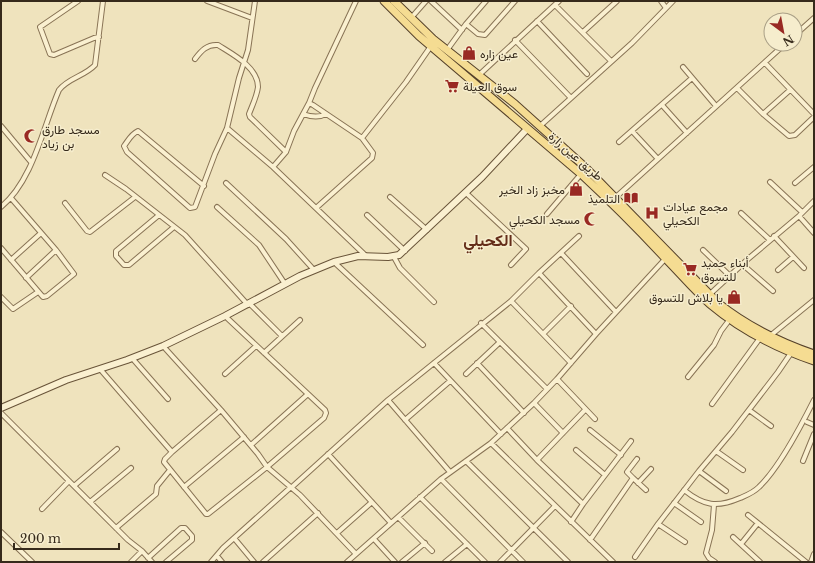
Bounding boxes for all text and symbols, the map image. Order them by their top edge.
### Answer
north arrow [763,12,803,52]
text: N [780,32,796,50]
shop icon: عين زاره [461,45,477,61]
place label: عين زاره [480,46,518,62]
supermarket icon: سوق العيلة [444,78,460,94]
place label: سوق العيلة [463,79,517,95]
place label: مسجد طارق بن زياد [42,122,100,152]
mosque icon: مسجد طارق بن زياد [23,128,39,144]
street label: طريق عين زارة [545,128,606,184]
shop icon: مخبز زاد الخير [568,181,584,197]
place label: مخبز زاد الخير [498,182,565,198]
library icon: التلميذ [623,190,639,206]
place label: التلميذ [588,191,620,206]
place label: مجمع عيادات الكحيلي [663,199,728,231]
hospital icon: مجمع عيادات الكحيلي [644,205,660,221]
mosque icon: مسجد الكحيلي [583,211,599,227]
place label: مسجد الكحيلي [509,212,580,230]
district label: الكحيلي [463,230,513,254]
place label: أبناء حميد للتسوق [701,255,749,285]
supermarket icon: أبناء حميد للتسوق [682,261,698,277]
shop icon: يا بلاش للتسوق [726,289,742,305]
place label: يا بلاش للتسوق [649,290,723,306]
scale bar [14,525,119,551]
text: 200 m [20,531,61,546]

